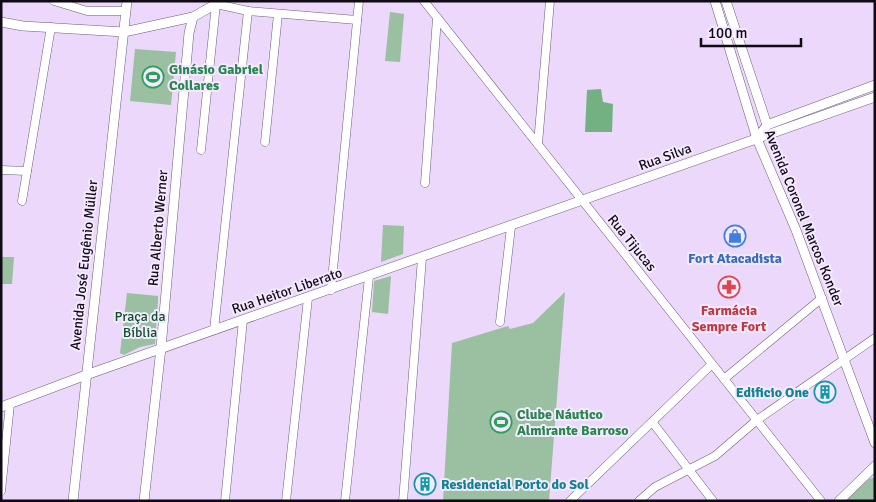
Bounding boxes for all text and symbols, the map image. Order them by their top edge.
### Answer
scale bar [701,15,801,47]
text: 100 m [708,24,748,42]
place label: Ginásio Gabriel Collares [169,61,264,94]
sports icon: Ginásio Gabriel Collares [141,65,165,89]
street label: Avenida Coronel Marcos Konder [761,127,848,310]
street label: Rua Silva [636,140,694,174]
street label: Rua Alberto Werner [144,168,172,287]
street label: Avenida José Eugênio Müller [67,178,101,351]
street label: Rua Tijucas [604,211,660,275]
shop icon: Fort Atacadista [723,224,747,248]
place label: Fort Atacadista [688,250,782,267]
street label: Rua Heitor Liberato [230,264,344,318]
pharmacy icon: Farmácia Sempre Fort [717,275,741,299]
place label: Farmácia Sempre Fort [692,302,767,335]
park label: Praça da Bíblia [114,308,166,341]
building icon: Edificio One [813,380,837,404]
place label: Edificio One [736,384,809,401]
place label: Clube Náutico Almirante Barroso [517,406,629,439]
sports icon: Clube Náutico Almirante Barroso [489,410,513,434]
building icon: Residencial Porto do Sol [413,472,437,496]
place label: Residencial Porto do Sol [441,476,589,493]

